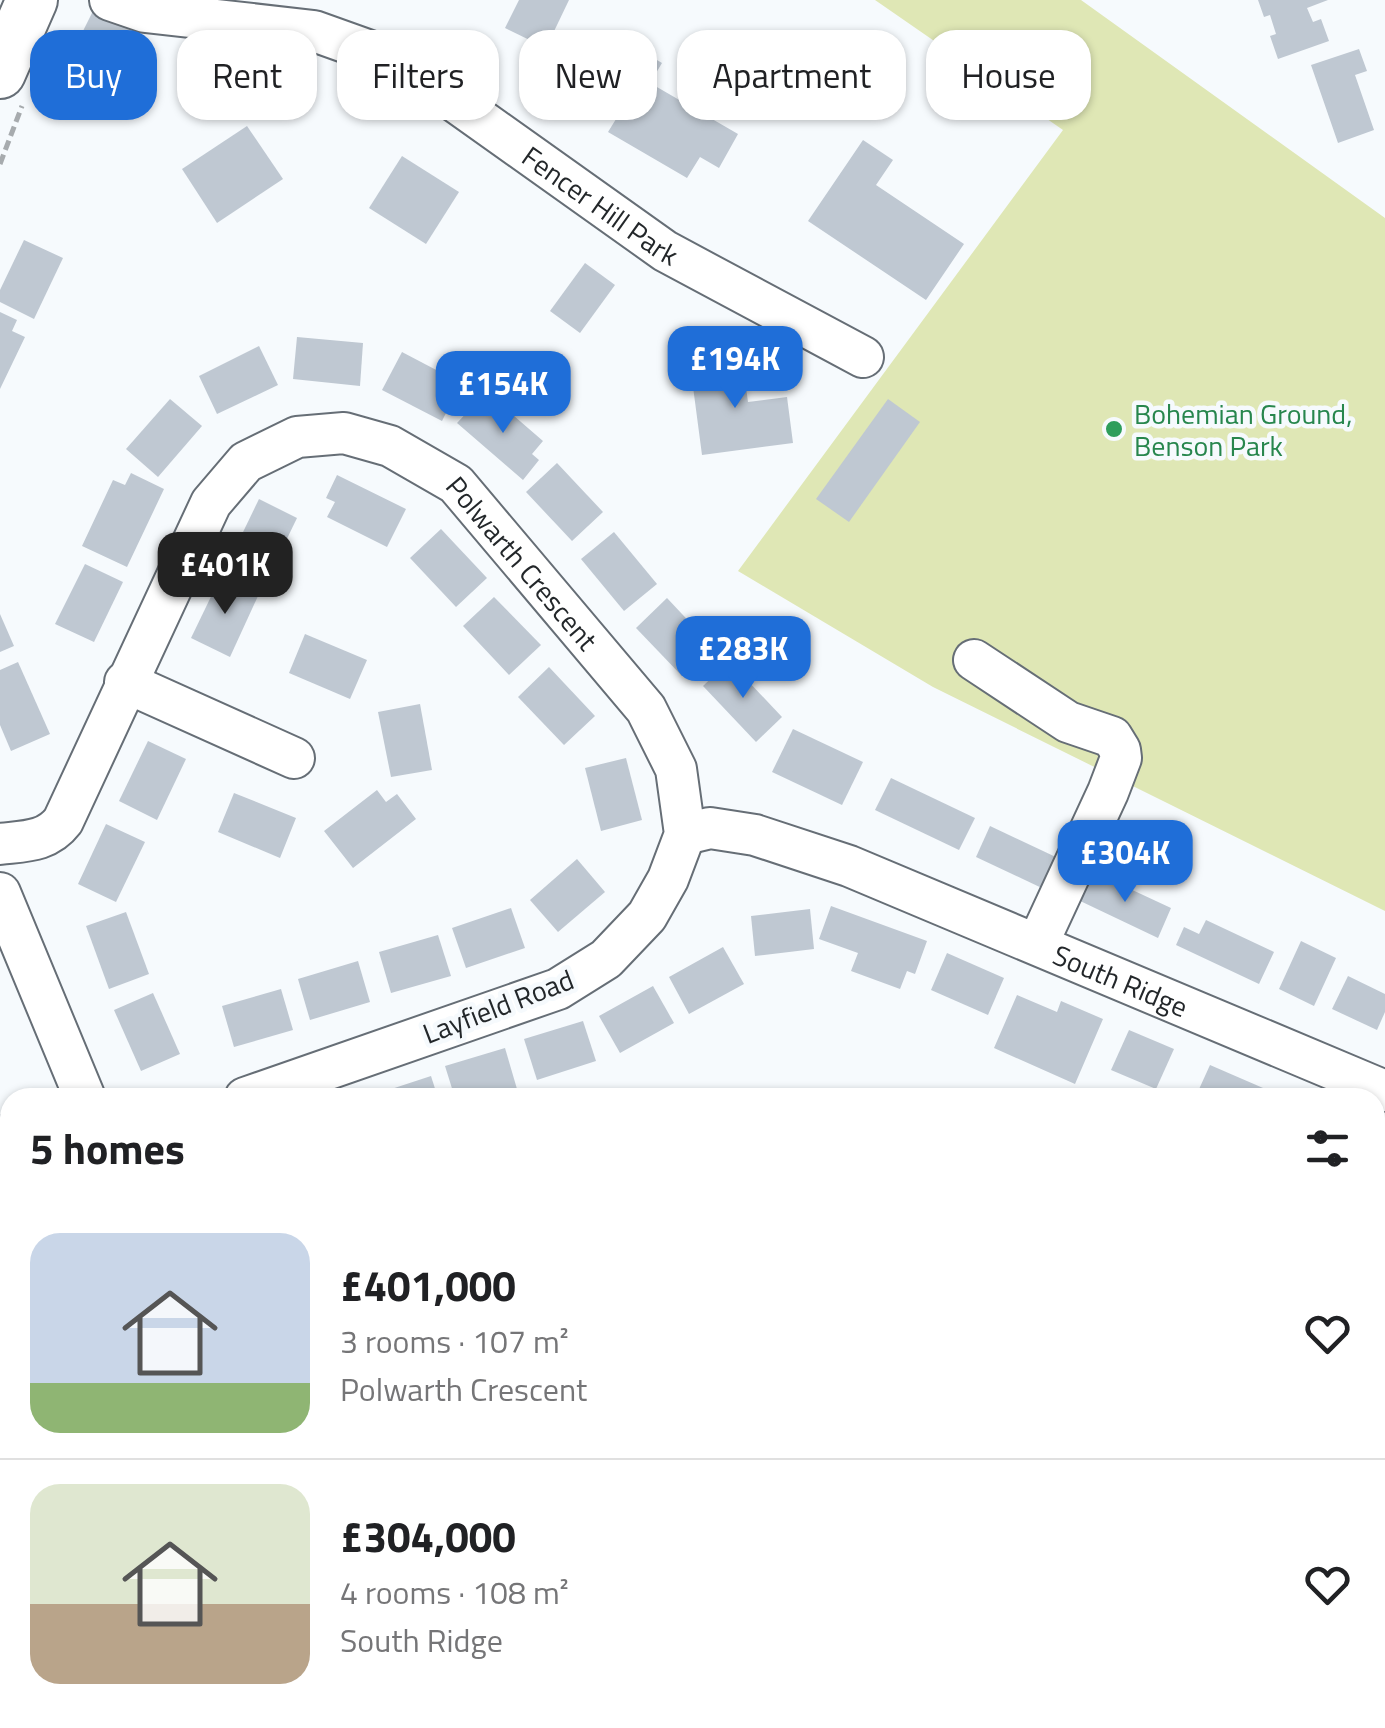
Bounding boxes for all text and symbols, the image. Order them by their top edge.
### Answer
chip: Buy [30,30,157,120]
chip: Rent [177,30,317,120]
chip: Filters [337,30,499,120]
chip: New [519,30,657,120]
chip: Apartment [677,30,906,120]
chip: House [926,30,1091,120]
street label: Fencer Hill Park [514,135,686,276]
pin: £194K [665,326,805,411]
text: £194K [690,334,780,382]
pin: £154K [433,351,573,436]
text: £154K [458,359,548,407]
place label: Bohemian Ground, Benson Park [1134,392,1352,467]
marker: Bohemian Ground, Benson Park [1103,418,1125,440]
street label: Polwarth Crescent [436,466,609,659]
pin: £401K [155,532,295,617]
text: £401K [180,540,270,588]
pin: £283K [673,616,813,701]
text: £283K [698,624,788,672]
pin: £304K [1055,820,1195,905]
text: £304K [1080,828,1170,876]
street label: South Ridge [1047,933,1195,1028]
street label: Layfield Road [416,958,580,1054]
text: 5 homes [30,1116,185,1180]
icon: filters [1300,1121,1355,1176]
text: £401,000 [340,1253,516,1317]
icon: home [110,1273,230,1393]
icon: heart [1300,1306,1355,1361]
text: 3 rooms · 107 m² [340,1317,569,1365]
text: Polwarth Crescent [340,1365,587,1413]
text: £304,000 [340,1504,516,1568]
icon: home [110,1524,230,1644]
icon: heart [1300,1557,1355,1612]
text: 4 rooms · 108 m² [340,1568,569,1616]
text: South Ridge [340,1616,503,1664]

